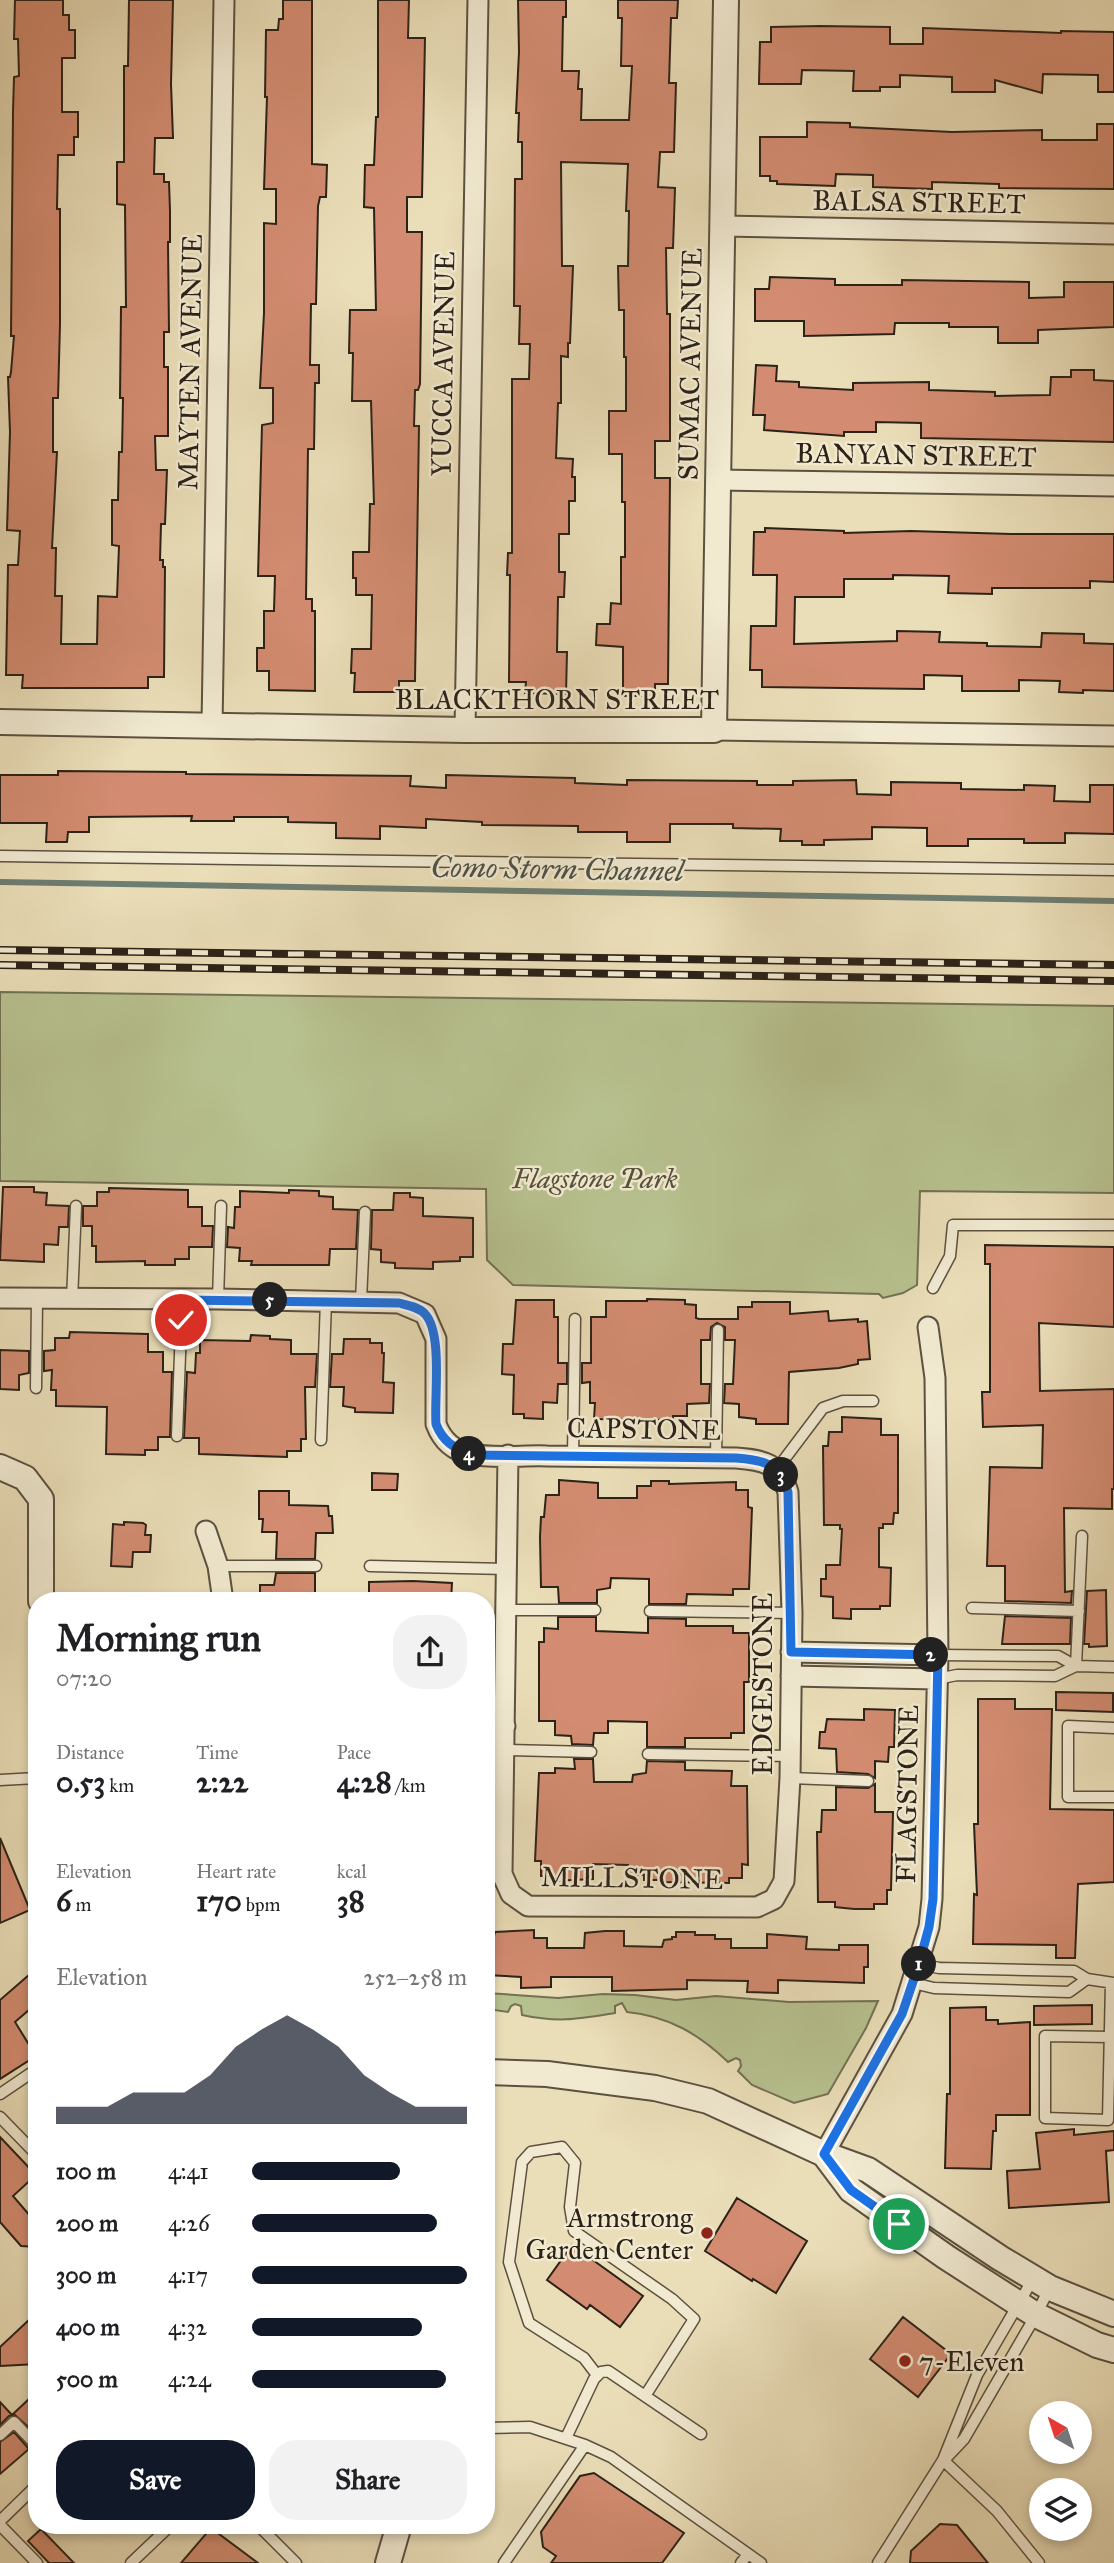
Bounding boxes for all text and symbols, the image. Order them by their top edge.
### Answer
street label: BALSA STREET [812,183,1026,221]
street label: MAYTEN AVENUE [170,234,210,490]
street label: SUMAC AVENUE [670,247,710,481]
street label: YUCCA AVENUE [424,251,462,477]
street label: BANYAN STREET [795,435,1037,475]
street label: BLACKTHORN STREET [395,682,719,717]
water label: Como Storm Channel [430,849,687,889]
park label: Flagstone Park [511,1161,678,1196]
pin: 5 [252,1282,288,1318]
text: 5 [265,1288,274,1311]
pin [151,1290,211,1350]
icon: check [162,1301,200,1339]
street label: CAPSTONE [567,1410,721,1448]
pin: 4 [452,1436,486,1472]
text: 4 [463,1442,474,1465]
pin: 3 [764,1458,798,1492]
text: 3 [777,1463,784,1486]
street label: EDGESTONE [745,1593,780,1775]
text: Morning run [56,1615,261,1661]
button: share [393,1615,467,1689]
pin: 2 [914,1638,948,1672]
text: 2 [926,1643,935,1666]
text: 07:20 [56,1664,112,1692]
street label: FLAGSTONE [888,1704,926,1884]
text: Distance [56,1741,124,1764]
text: Time [196,1741,238,1764]
text: Pace [337,1741,371,1764]
text: 0.53 [56,1764,105,1800]
text: 2:22 [196,1764,248,1800]
text: 4:28 [337,1764,392,1800]
text: km [105,1774,134,1797]
text: /km [392,1774,426,1797]
street label: MILLSTONE [541,1859,723,1897]
text: Elevation [56,1860,131,1883]
text: Heart rate [196,1860,276,1883]
text: kcal [337,1860,367,1883]
text: 6 [56,1883,71,1919]
text: 170 [196,1883,242,1919]
text: 38 [337,1883,365,1919]
text: m [71,1893,91,1916]
text: bpm [242,1893,280,1916]
pin: 1 [902,1946,936,1982]
text: 1 [915,1952,922,1975]
text: Elevation [56,1963,147,1991]
text: 252–258 m [363,1963,467,1991]
text: 100 m [56,2157,116,2185]
text: 4:41 [168,2157,209,2185]
pin [869,2194,929,2254]
place label: Armstrong Garden Center [526,2200,694,2267]
icon: arrive [880,2205,918,2243]
text: 200 m [56,2209,118,2237]
text: 4:26 [168,2209,210,2237]
marker: Armstrong Garden Center [699,2225,715,2241]
text: 300 m [56,2261,116,2289]
text: 4:17 [168,2261,208,2289]
text: 400 m [56,2313,120,2341]
text: 4:32 [168,2313,207,2341]
place label: 7-Eleven [919,2344,1024,2379]
marker: 7-Eleven [897,2353,913,2369]
text: 500 m [56,2365,118,2393]
text: 4:24 [168,2365,211,2393]
north arrow [1029,2401,1092,2464]
map controls [1029,2401,1092,2541]
button: Save [56,2440,255,2520]
button: Share [269,2440,467,2520]
button: layers [1029,2478,1092,2541]

